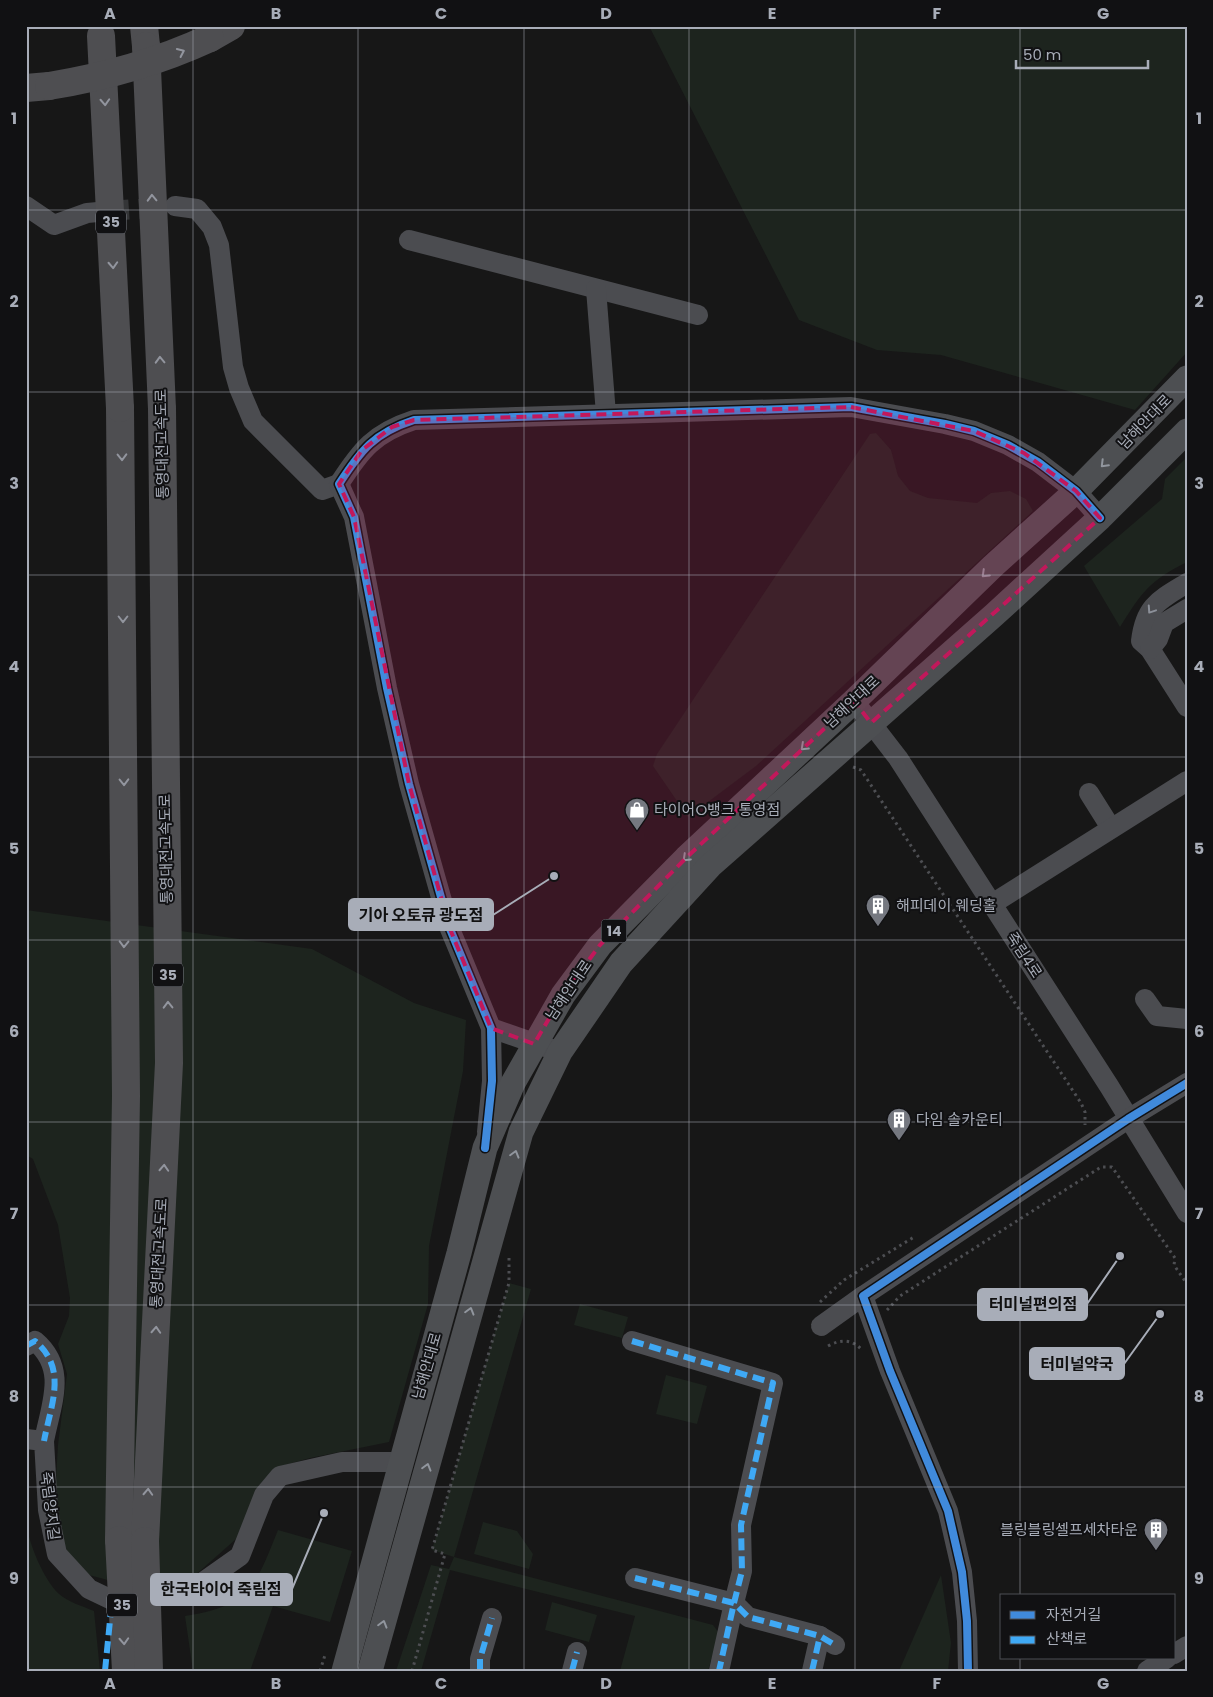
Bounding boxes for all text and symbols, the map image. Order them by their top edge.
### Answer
text: A [104,2,116,25]
text: B [271,2,281,25]
text: C [435,2,447,25]
text: D [600,2,612,25]
text: E [768,2,776,25]
text: F [933,2,942,25]
text: G [1097,2,1109,25]
scale bar [1016,38,1148,70]
text: 50 m [1023,44,1061,65]
one-way arrow [176,48,185,58]
one-way arrow [99,99,110,107]
text: 1 [11,107,17,130]
text: 1 [1196,107,1202,130]
one-way arrow [147,194,158,202]
road number: 35 [96,210,126,233]
one-way arrow [107,261,118,269]
text: 2 [9,290,19,313]
text: 2 [1194,290,1204,313]
one-way arrow [154,356,165,364]
street label: 통영대전고속도로 [150,389,173,499]
street label: 남해안대로 [1113,390,1176,454]
one-way arrow [117,454,127,461]
one-way arrow [1101,458,1110,467]
text: 3 [9,472,19,495]
text: 3 [1194,472,1204,495]
one-way arrow [982,568,991,577]
one-way arrow [1148,604,1157,614]
one-way arrow [118,616,128,624]
text: 4 [9,655,20,678]
text: 4 [1194,655,1205,678]
street label: 남해안대로 [819,670,884,733]
one-way arrow [801,741,810,750]
one-way arrow [119,778,129,786]
street label: 통영대전고속도로 [154,794,177,904]
shop icon: 타이어O뱅크 통영점 [624,797,650,831]
place label: 타이어O뱅크 통영점 [654,799,780,820]
text: 5 [9,837,19,860]
text: 5 [1194,837,1204,860]
one-way arrow [683,852,692,861]
building icon: 해피데이 웨딩홀 [865,893,891,927]
place label: 해피데이 웨딩홀 [896,895,997,916]
callout: 기아 오토큐 광도점 [349,899,493,930]
text: 기아 오토큐 광도점 [359,904,483,927]
road number: 14 [602,919,626,942]
street label: 죽림4로 [1002,928,1047,982]
one-way arrow [119,941,129,949]
street label: 남해안대로 [541,955,597,1024]
road number: 35 [153,964,183,986]
one-way arrow [163,1001,173,1008]
text: 6 [9,1020,19,1043]
text: 6 [1194,1020,1204,1043]
building icon: 다임 솔카운티 [886,1107,912,1141]
place label: 다임 솔카운티 [916,1109,1003,1130]
one-way arrow [509,1151,519,1159]
one-way arrow [158,1163,169,1171]
street label: 통영대전고속도로 [145,1197,172,1309]
text: 7 [10,1202,19,1225]
text: 7 [1195,1202,1204,1225]
callout: 터미널편의점 [978,1289,1087,1320]
text: 터미널편의점 [989,1293,1077,1316]
one-way arrow [465,1307,475,1315]
one-way arrow [150,1326,161,1334]
street label: 남해안대로 [407,1330,446,1402]
callout: 터미널약국 [1030,1348,1124,1379]
text: 터미널약국 [1040,1353,1114,1376]
text: 8 [9,1385,19,1408]
text: 8 [1194,1385,1204,1408]
one-way arrow [421,1463,432,1472]
street label: 죽림양지길 [36,1470,65,1541]
one-way arrow [142,1488,153,1496]
building icon: 블링블링셀프세차타운 [1143,1517,1169,1551]
place label: 블링블링셀프세차타운 [1000,1519,1138,1540]
text: 9 [9,1567,19,1590]
text: 9 [1194,1567,1204,1590]
callout: 한국타이어 죽림점 [151,1574,292,1605]
text: 한국타이어 죽림점 [160,1578,282,1601]
road number: 35 [107,1594,137,1616]
legend [1000,1594,1176,1660]
text: 자전거길 [1046,1604,1101,1625]
one-way arrow [378,1620,388,1628]
text: 산책로 [1046,1628,1087,1649]
one-way arrow [119,1637,130,1645]
text: A [104,1672,116,1695]
text: B [271,1672,281,1695]
text: C [435,1672,447,1695]
text: D [600,1672,612,1695]
text: E [768,1672,776,1695]
text: F [933,1672,942,1695]
text: G [1097,1672,1109,1695]

